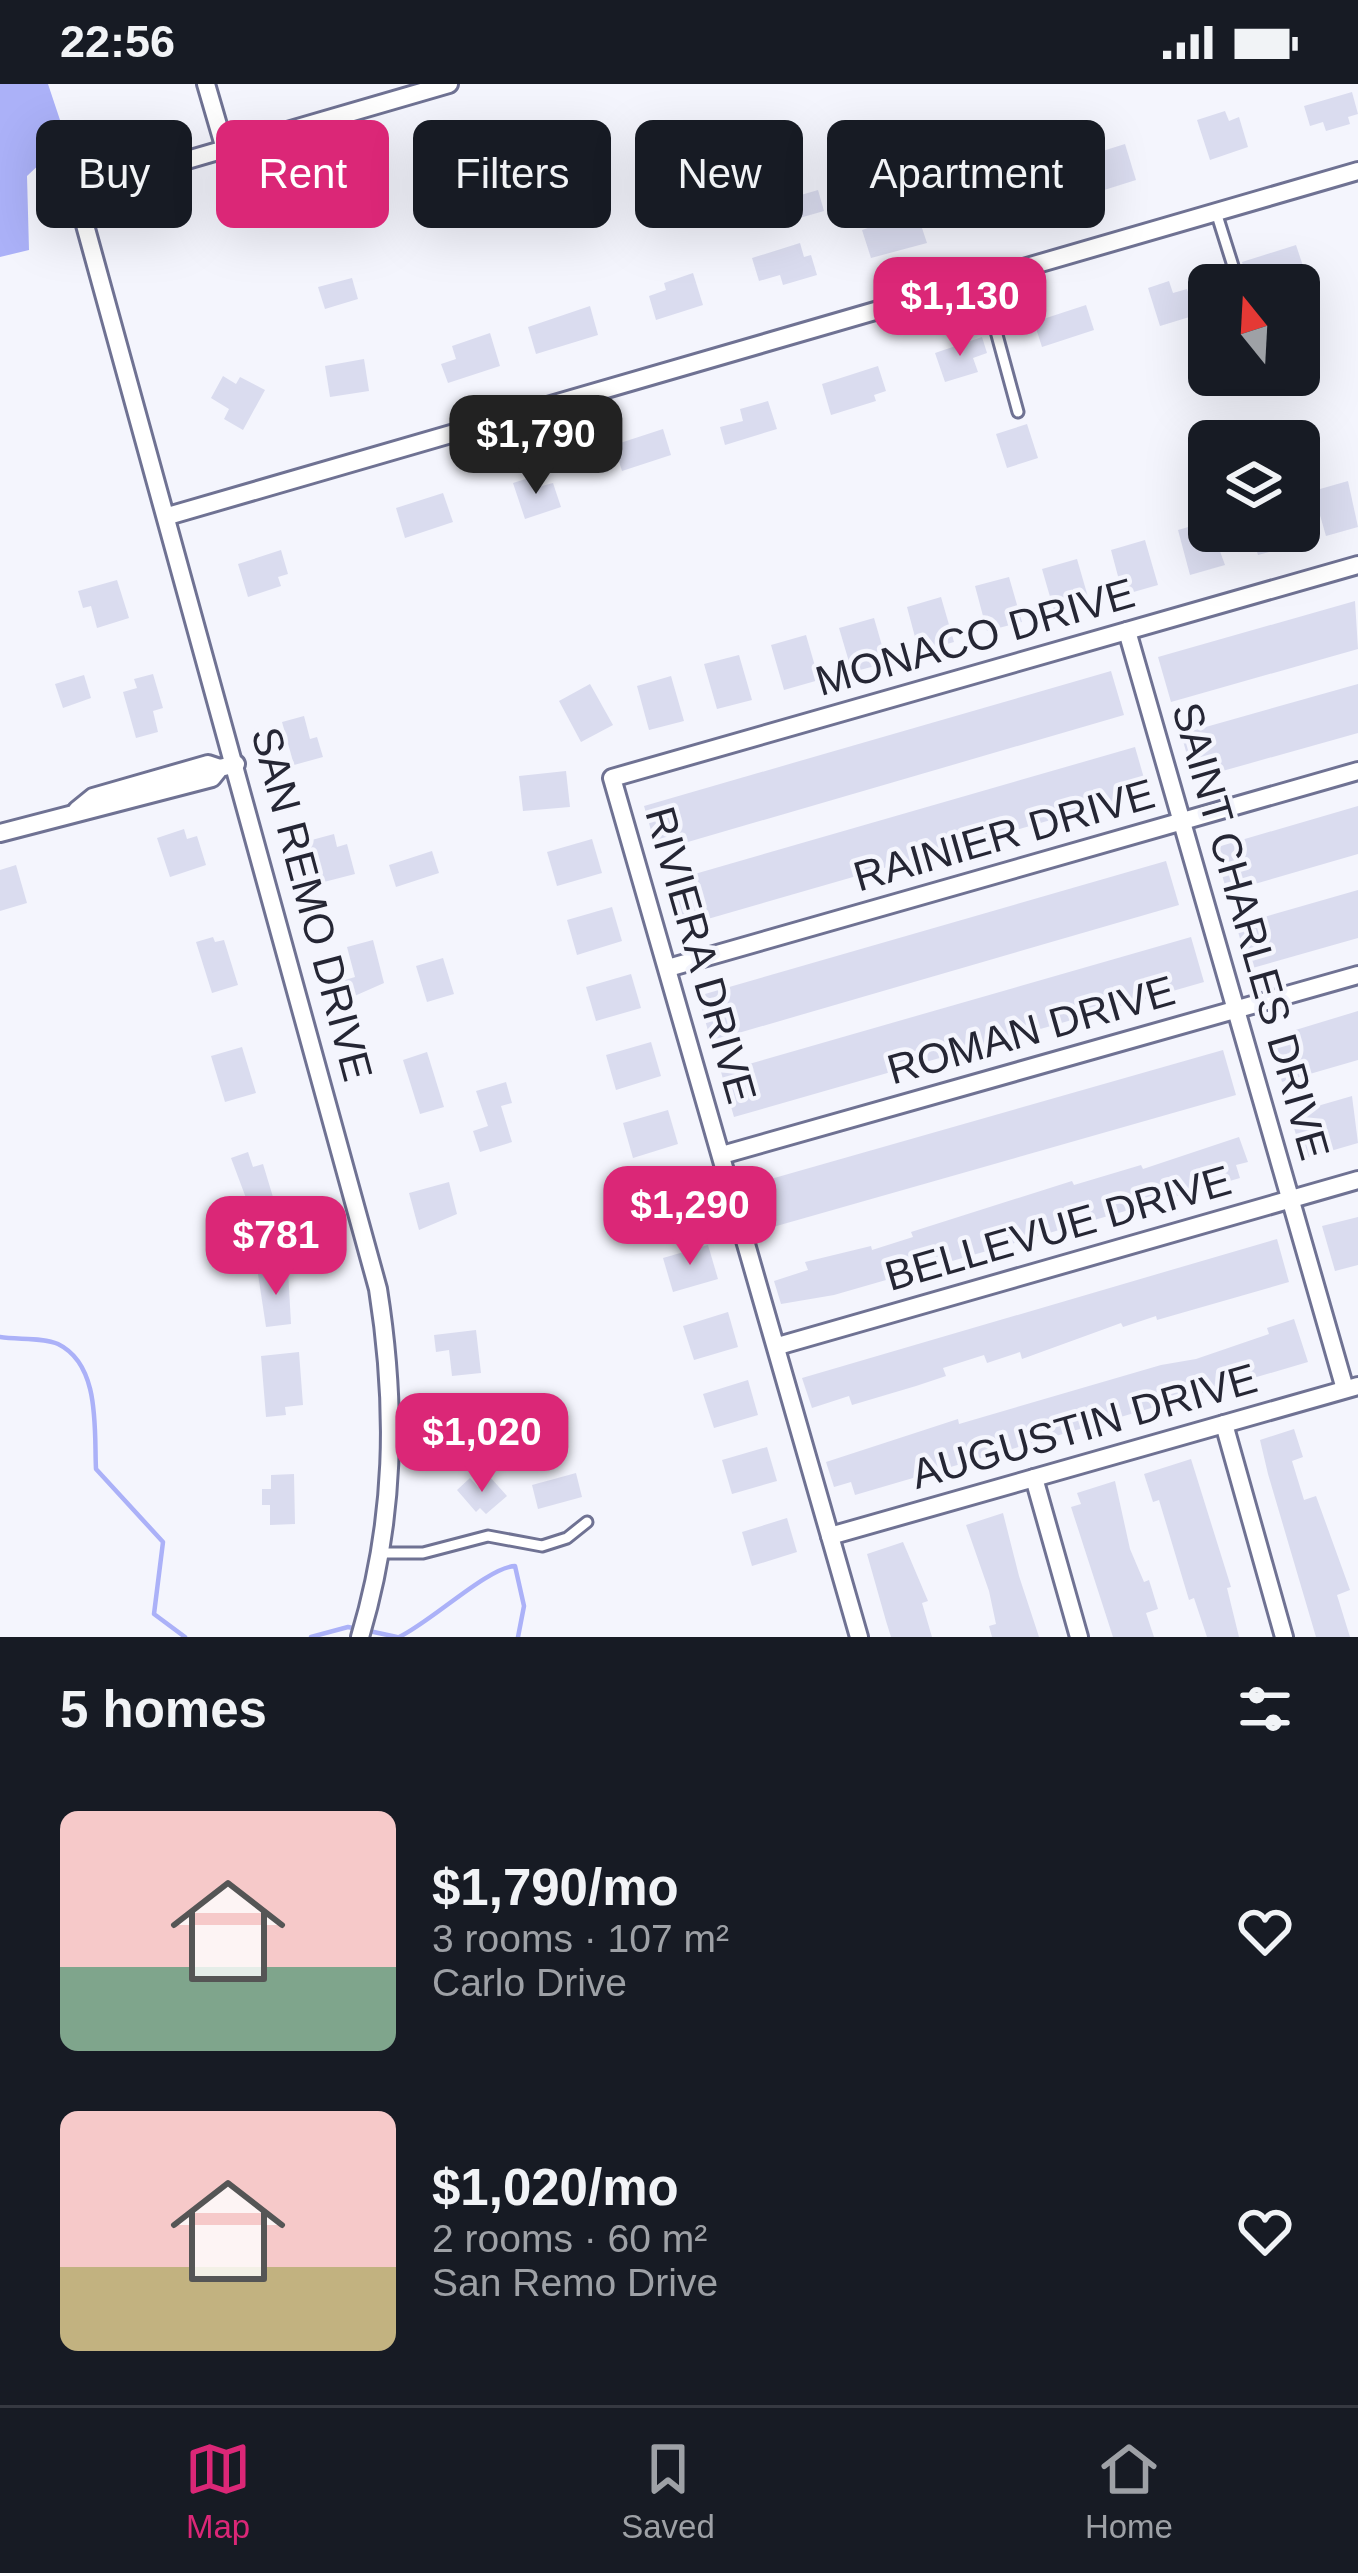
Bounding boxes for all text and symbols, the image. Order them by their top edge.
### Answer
text: 22:56 [60,16,175,67]
chip: Buy [36,120,192,228]
chip: Rent [216,120,389,228]
chip: Filters [413,120,611,228]
chip: New [635,120,803,228]
chip: Apartment [827,120,1105,228]
pin: $1,130 [862,257,1058,359]
north arrow [1188,264,1320,396]
map controls [1188,264,1320,552]
text: $1,130 [900,274,1020,317]
pin: $1,790 [438,395,634,497]
text: $1,790 [476,412,596,455]
button: layers [1188,420,1320,552]
street label: MONACO DRIVE [810,569,1140,705]
street label: SAINT CHARLES DRIVE [1163,697,1339,1165]
street label: SAN REMO DRIVE [242,722,382,1086]
street label: RAINIER DRIVE [848,770,1160,900]
street label: RIVIERA DRIVE [636,802,766,1108]
street label: ROMAN DRIVE [882,967,1180,1093]
street label: BELLEVUE DRIVE [880,1156,1236,1300]
pin: $1,290 [592,1166,788,1268]
text: $1,290 [630,1183,750,1226]
pin: $781 [205,1196,347,1298]
text: $781 [233,1213,319,1256]
street label: AUGUSTIN DRIVE [906,1354,1262,1498]
pin: $1,020 [384,1393,580,1495]
text: $1,020 [422,1410,542,1453]
icon: filters [1232,1676,1298,1742]
text: 5 homes [60,1681,267,1738]
icon: home [156,1859,300,2003]
text: $1,790/mo [432,1859,679,1916]
icon: heart [1232,1898,1298,1964]
text: 3 rooms · 107 m² [432,1917,729,1960]
text: Carlo Drive [432,1961,627,2004]
icon: home [156,2159,300,2303]
text: $1,020/mo [432,2159,679,2216]
icon: heart [1232,2198,1298,2264]
text: 2 rooms · 60 m² [432,2217,707,2260]
text: San Remo Drive [432,2261,718,2304]
tab: Map [185,2436,251,2546]
tab: Saved [621,2436,715,2546]
tab: Home [1085,2436,1173,2546]

